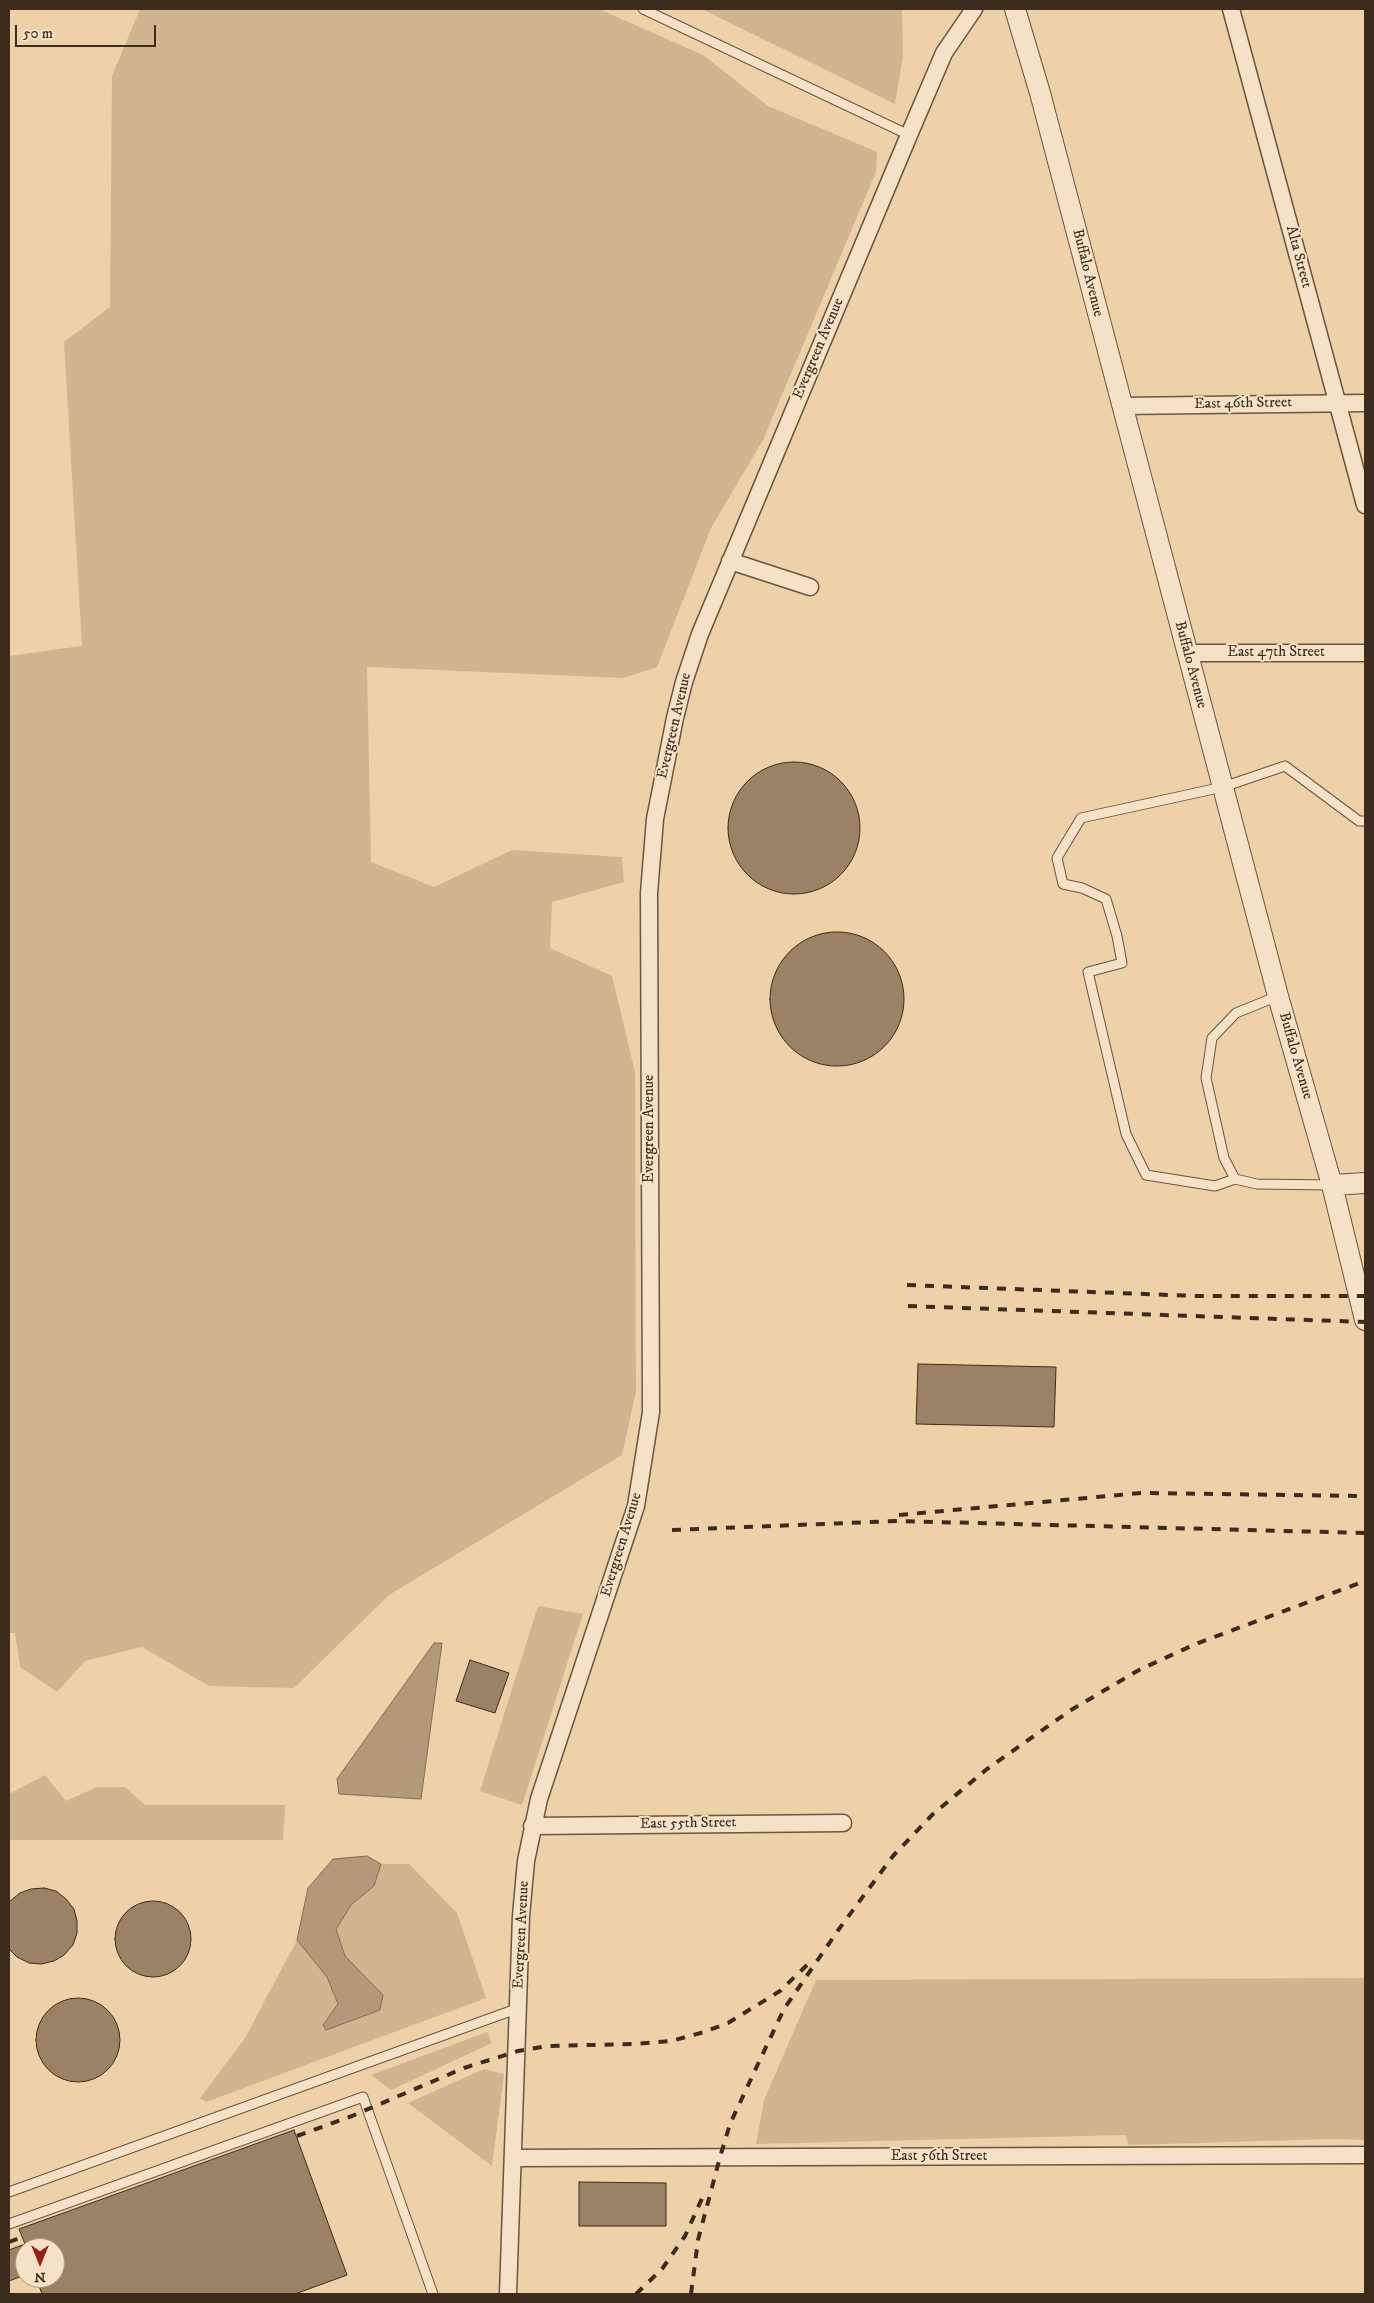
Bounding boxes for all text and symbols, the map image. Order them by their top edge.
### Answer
scale bar [18,15,159,47]
text: 50 m [23,24,53,43]
street label: Alta Street [1281,224,1315,290]
street label: Buffalo Avenue [1067,227,1107,319]
street label: Evergreen Avenue [790,296,848,402]
street label: East 46th Street [1194,394,1292,414]
street label: Buffalo Avenue [1170,619,1210,711]
street label: East 47th Street [1227,644,1325,662]
street label: Evergreen Avenue [654,671,696,781]
street label: Buffalo Avenue [1274,1010,1316,1102]
street label: Evergreen Avenue [641,1075,659,1183]
street label: Evergreen Avenue [598,1491,646,1599]
street label: East 55th Street [640,1814,736,1834]
street label: Evergreen Avenue [510,1880,534,1990]
street label: East 56th Street [891,2148,987,2166]
north arrow [15,2238,65,2288]
text: N [34,2268,46,2286]

